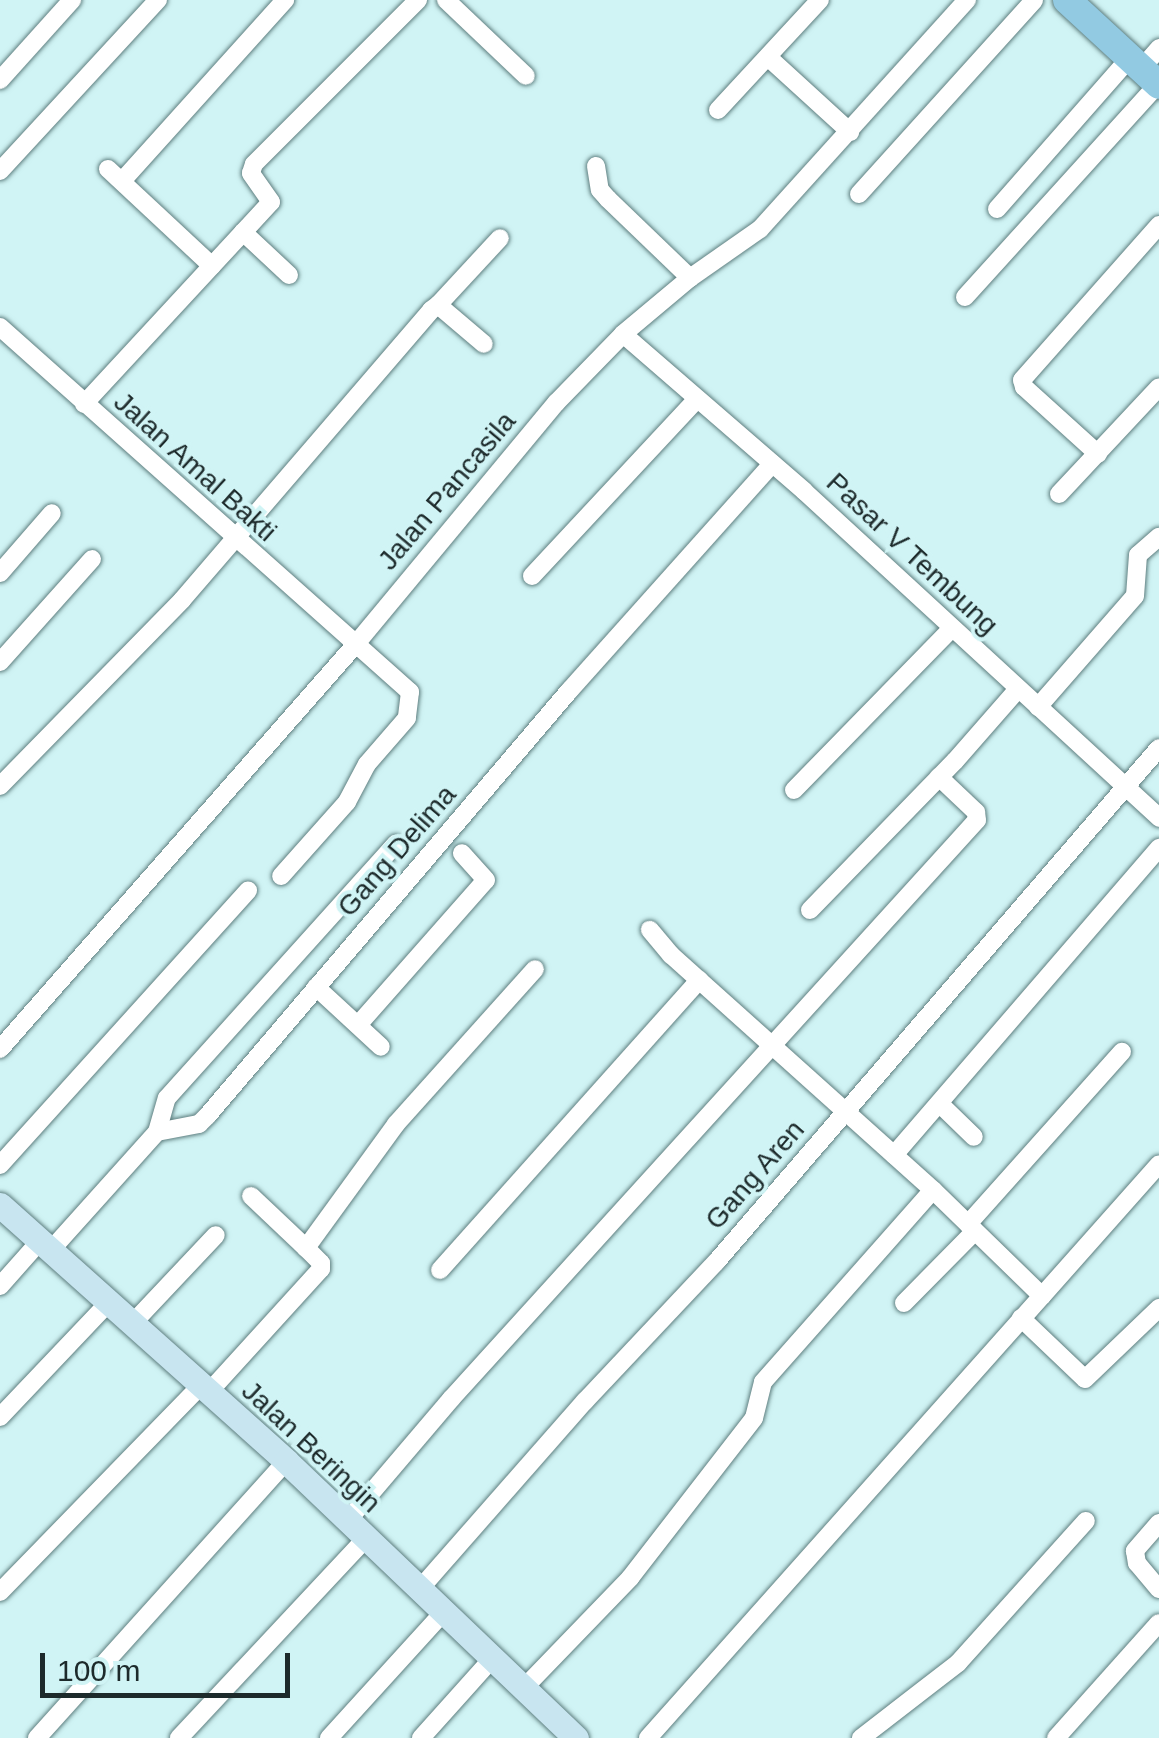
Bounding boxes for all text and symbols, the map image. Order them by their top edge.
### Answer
street label: Jalan Amal Bakti [106,385,284,549]
street label: Jalan Pancasila [371,405,523,577]
street label: Pasar V Tembung [819,466,1005,642]
street label: Gang Delima [331,778,463,924]
street label: Gang Aren [698,1113,812,1237]
street label: Jalan Beringin [235,1374,387,1520]
scale bar [45,1633,295,1695]
text: 100 m [57,1654,140,1687]

